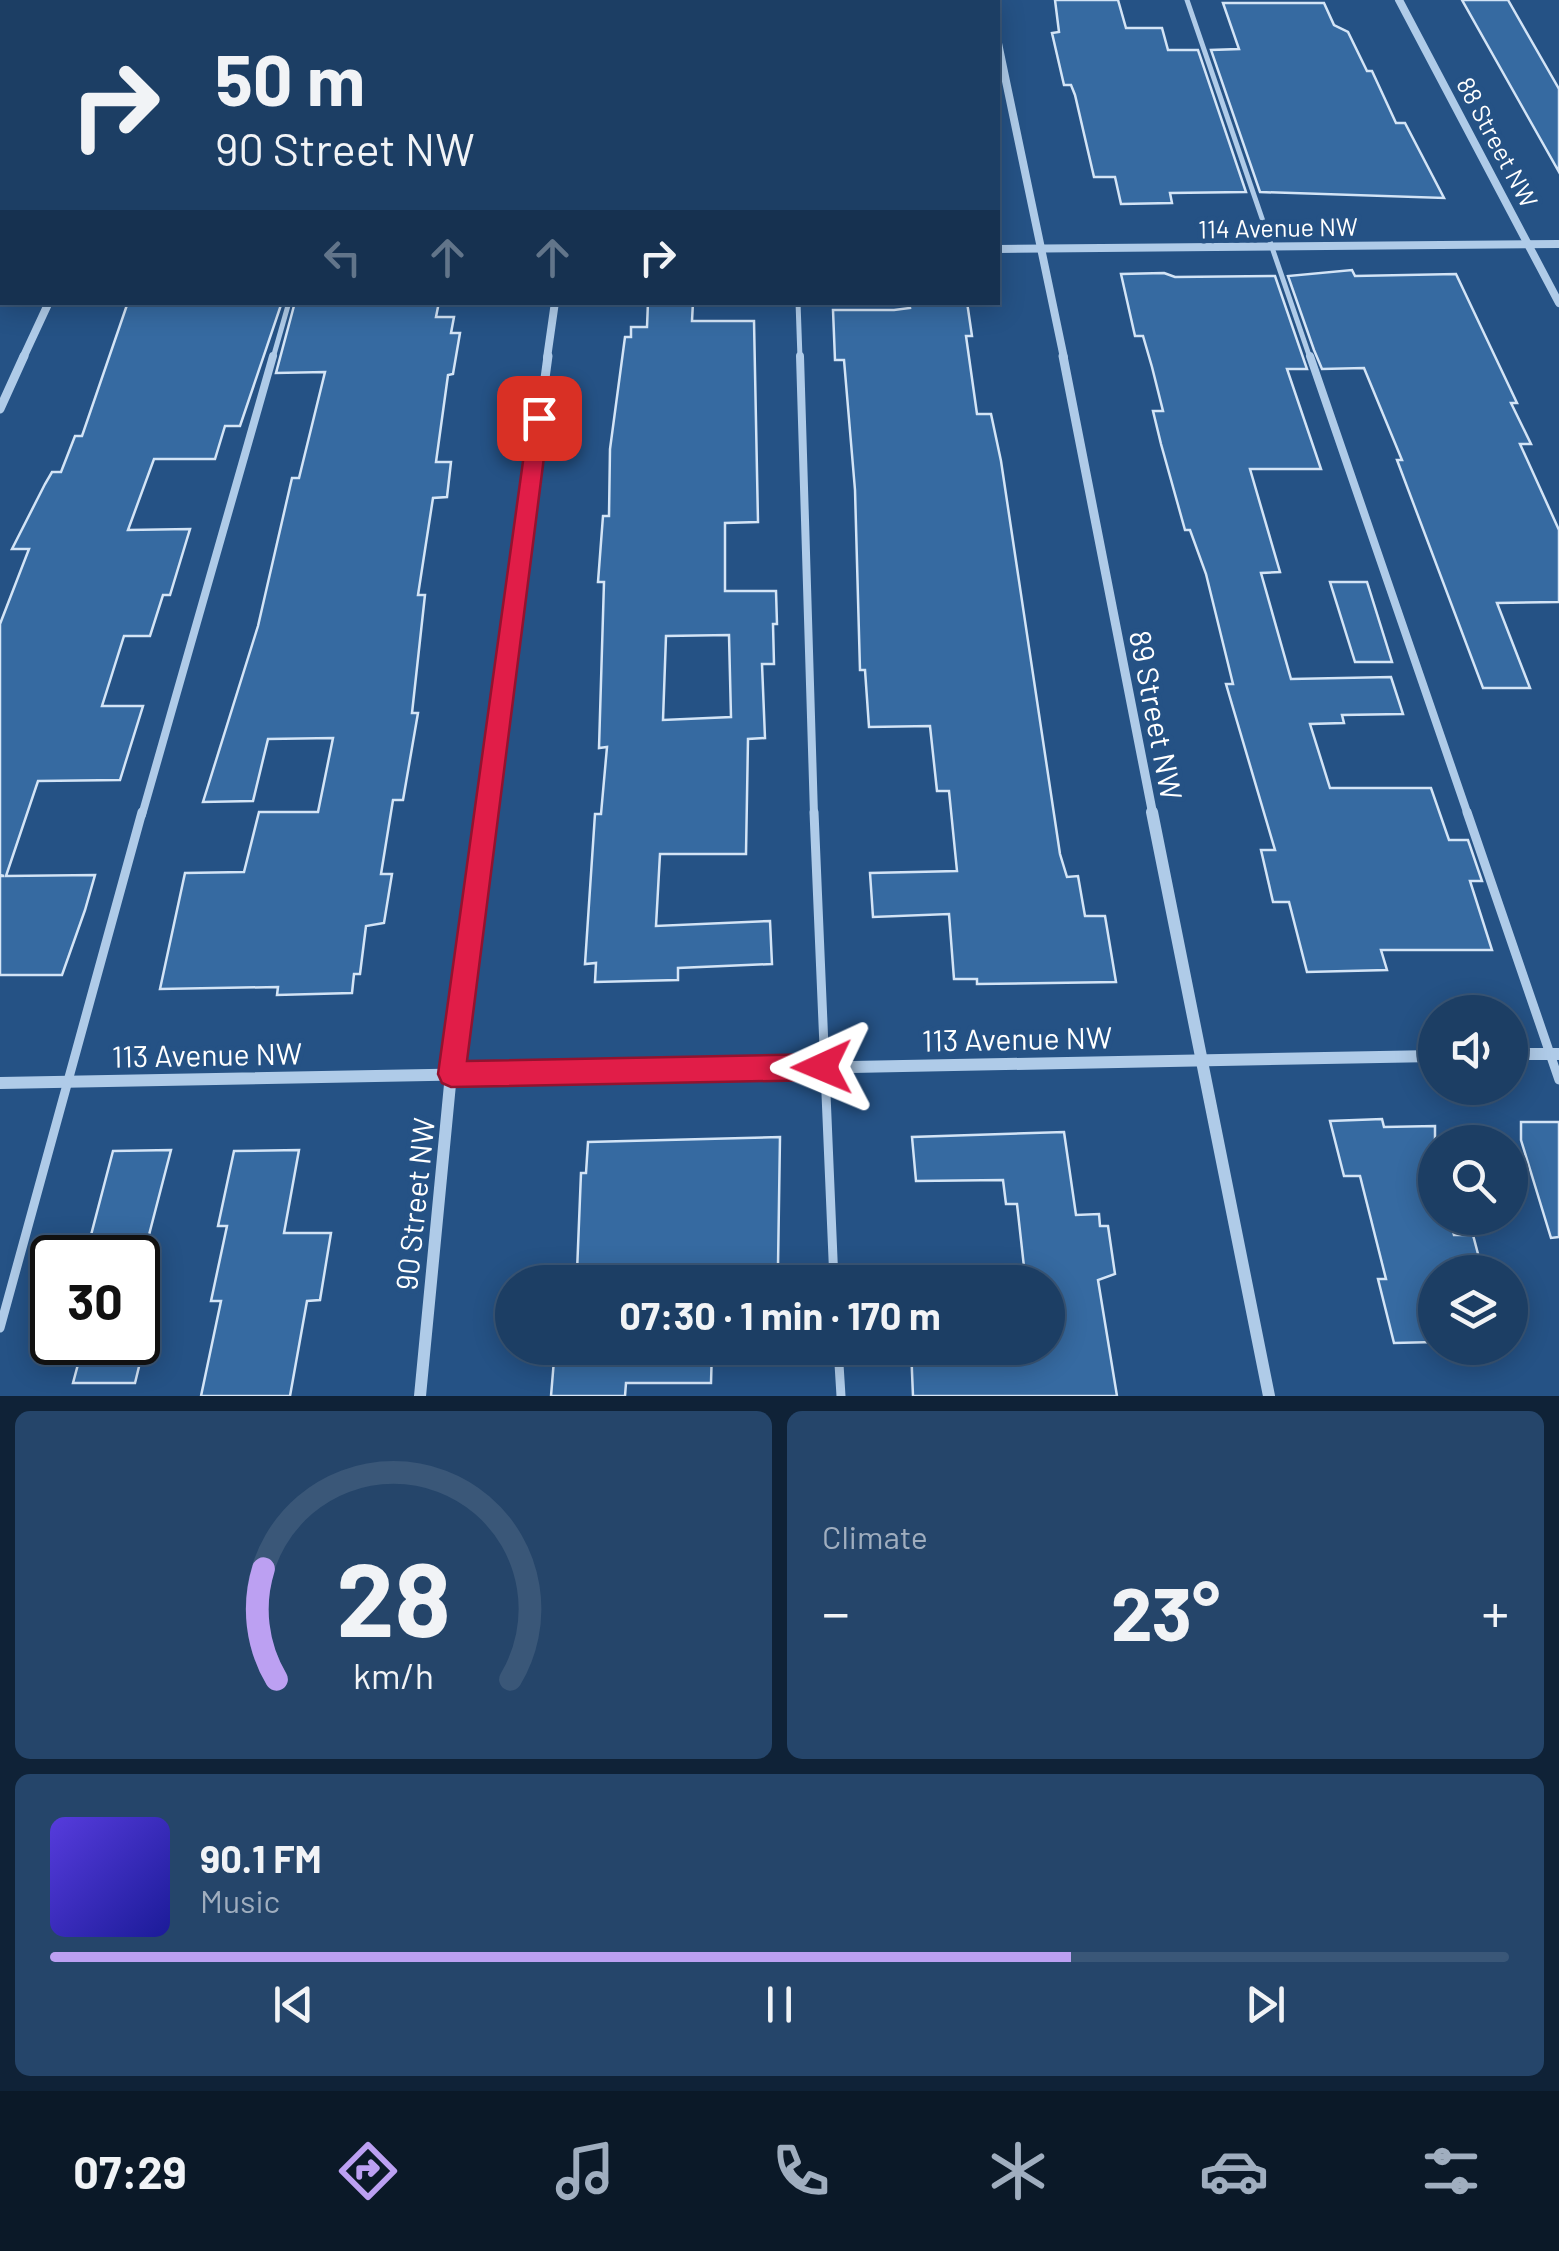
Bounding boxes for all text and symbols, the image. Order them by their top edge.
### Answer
text: 50 m [215,36,365,120]
icon: right [50,40,180,170]
street label: 88 Street NW [1451,72,1545,212]
text: 90 Street NW [215,121,475,175]
street label: 114 Avenue NW [1198,211,1358,243]
icon: left [315,230,370,285]
icon: ahead [420,230,475,285]
icon: ahead [525,230,580,285]
icon: right [630,230,685,285]
pin [497,376,582,461]
icon: arrive [512,391,567,446]
street label: 89 Street NW [1123,627,1191,803]
map controls [1418,995,1528,1365]
button: sound [1418,995,1528,1105]
position arrow [770,1015,874,1119]
street label: 113 Avenue NW [921,1018,1113,1058]
street label: 113 Avenue NW [111,1034,303,1074]
street label: 90 Street NW [387,1116,441,1292]
button: search [1418,1125,1528,1235]
speed limit sign: 30 [30,1235,160,1365]
button: layers [1418,1255,1528,1365]
text: 07:30 · 1 min · 170 m [619,1292,941,1338]
text: Climate [822,1517,928,1555]
text: 28 [336,1533,451,1658]
text: 23° [1111,1566,1220,1656]
text: − [822,1578,850,1644]
text: + [1481,1578,1509,1644]
text: km/h [353,1653,434,1696]
text: 90.1 FM [200,1835,322,1881]
text: Music [200,1881,280,1919]
icon: previous [266,1977,321,2032]
icon: pause [752,1977,807,2032]
icon: next [1238,1977,1293,2032]
icon: directions [333,2136,403,2206]
icon: music [550,2136,620,2206]
icon: phone [766,2136,836,2206]
icon: climate [983,2136,1053,2206]
icon: car [1199,2136,1269,2206]
icon: filters [1416,2136,1486,2206]
text: 07:29 [73,2144,187,2198]

